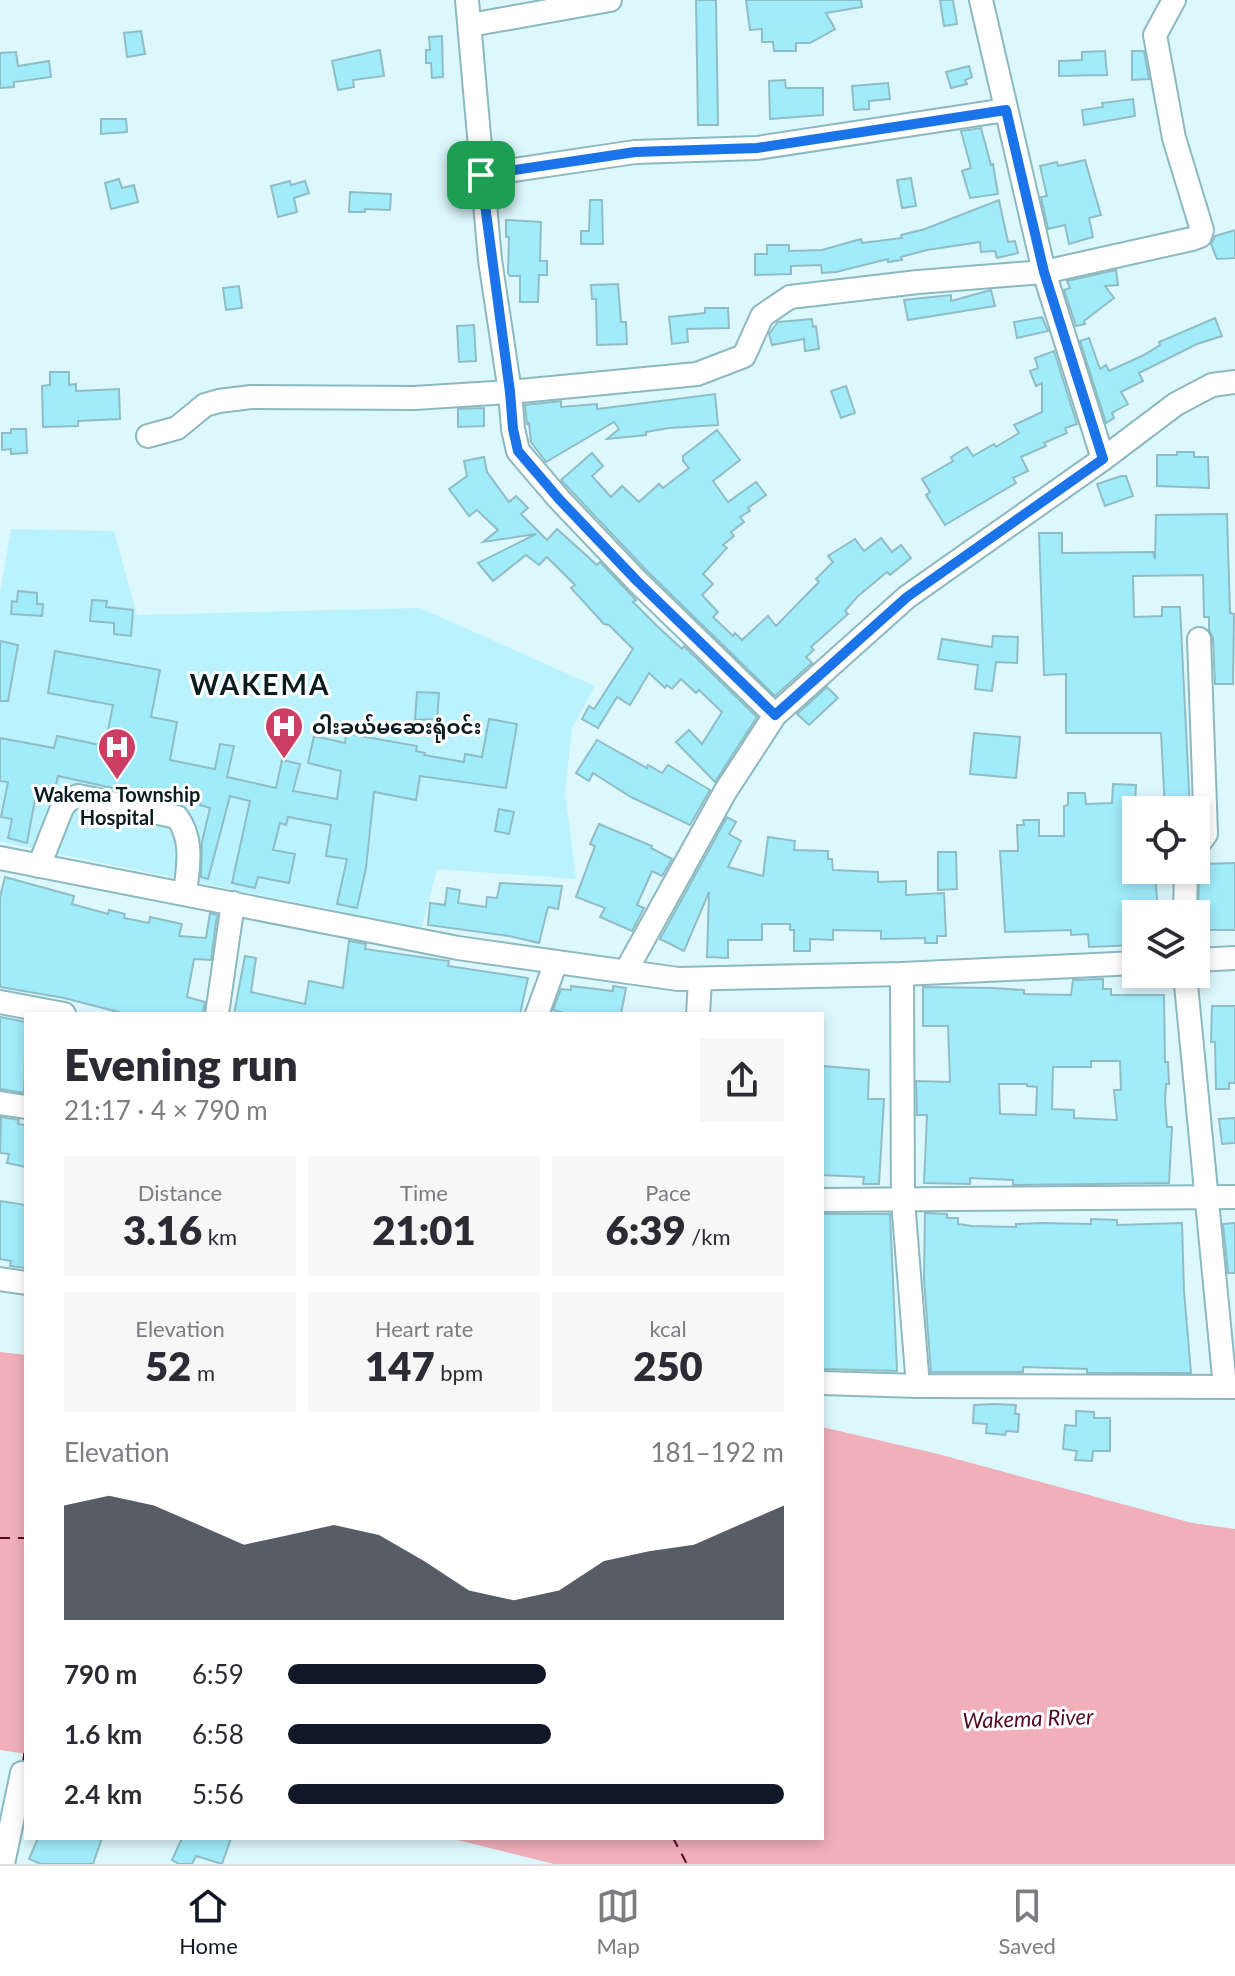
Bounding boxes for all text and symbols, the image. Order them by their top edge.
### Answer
pin [447,141,515,209]
icon: arrive [459,153,503,197]
district label: WAKEMA [190,667,330,701]
hospital icon: ဝါးခယ်မဆေးရုံဝင်း [263,705,305,760]
place label: ဝါးခယ်မဆေးရုံဝင်း [312,714,481,743]
hospital icon: Wakema Township Hospital [96,726,138,781]
place label: Wakema Township Hospital [34,782,200,829]
map controls [1122,796,1210,988]
button: locate [1122,796,1210,884]
button: layers [1122,900,1210,988]
text: Evening run [64,1038,298,1090]
button: share [700,1038,784,1122]
text: 21:17 · 4 × 790 m [64,1094,268,1126]
text: Distance [138,1179,222,1206]
text: Time [400,1179,448,1206]
text: Pace [645,1179,691,1206]
text: 3.16 [123,1206,202,1254]
text: 21:01 [372,1206,476,1254]
text: 6:39 [605,1206,686,1254]
text: km [202,1223,237,1250]
text: /km [686,1223,731,1250]
text: Elevation [135,1315,225,1342]
text: Heart rate [375,1315,473,1342]
text: kcal [649,1315,687,1342]
text: 52 [145,1342,191,1390]
text: 147 [365,1342,435,1390]
text: 250 [633,1342,703,1390]
text: m [191,1359,215,1386]
text: bpm [435,1359,483,1386]
text: Elevation [64,1436,170,1468]
text: 181–192 m [650,1436,784,1468]
text: 790 m [64,1658,137,1690]
text: 6:59 [192,1658,244,1690]
water label: Wakema River [962,1702,1095,1734]
text: 1.6 km [64,1718,142,1750]
text: 6:58 [192,1718,244,1750]
text: 2.4 km [64,1778,142,1810]
text: 5:56 [192,1778,244,1810]
tab: Home [179,1884,238,1959]
tab: Map [596,1884,640,1959]
tab: Saved [998,1884,1056,1959]

